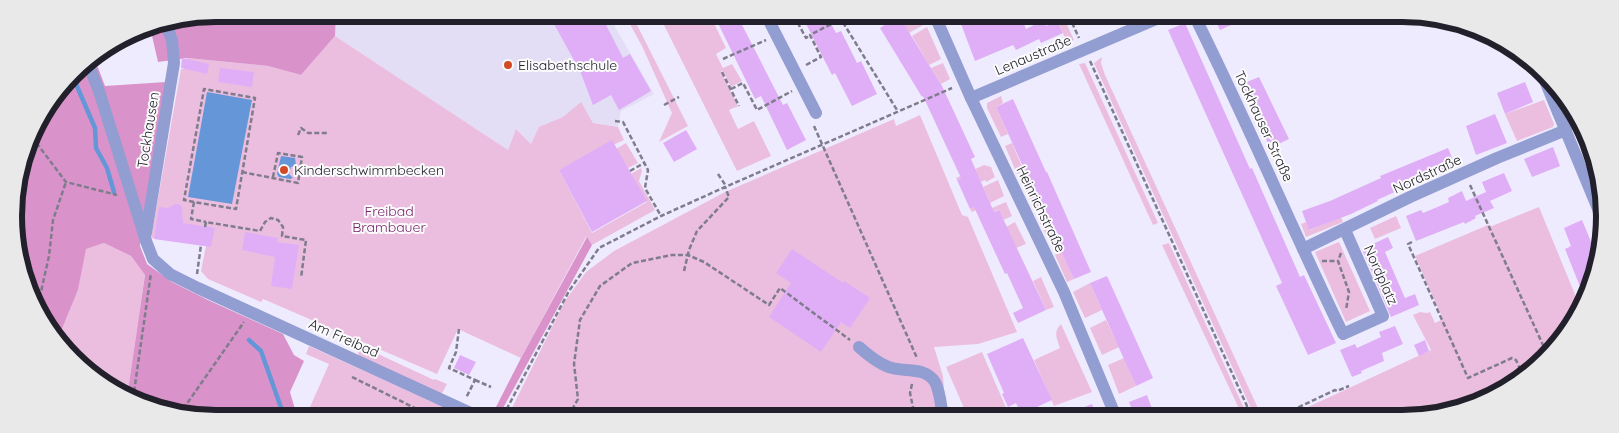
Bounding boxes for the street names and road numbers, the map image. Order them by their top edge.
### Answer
street label: Lenaustraße [992,31,1074,79]
street label: Tockhauser Straße [1230,68,1298,185]
street label: Tockhausen [133,91,163,169]
street label: Nordstraße [1390,150,1464,198]
street label: Heinrichstraße [1012,163,1070,255]
street label: Nordplatz [1360,242,1402,308]
street label: Am Freibad [306,315,382,361]

